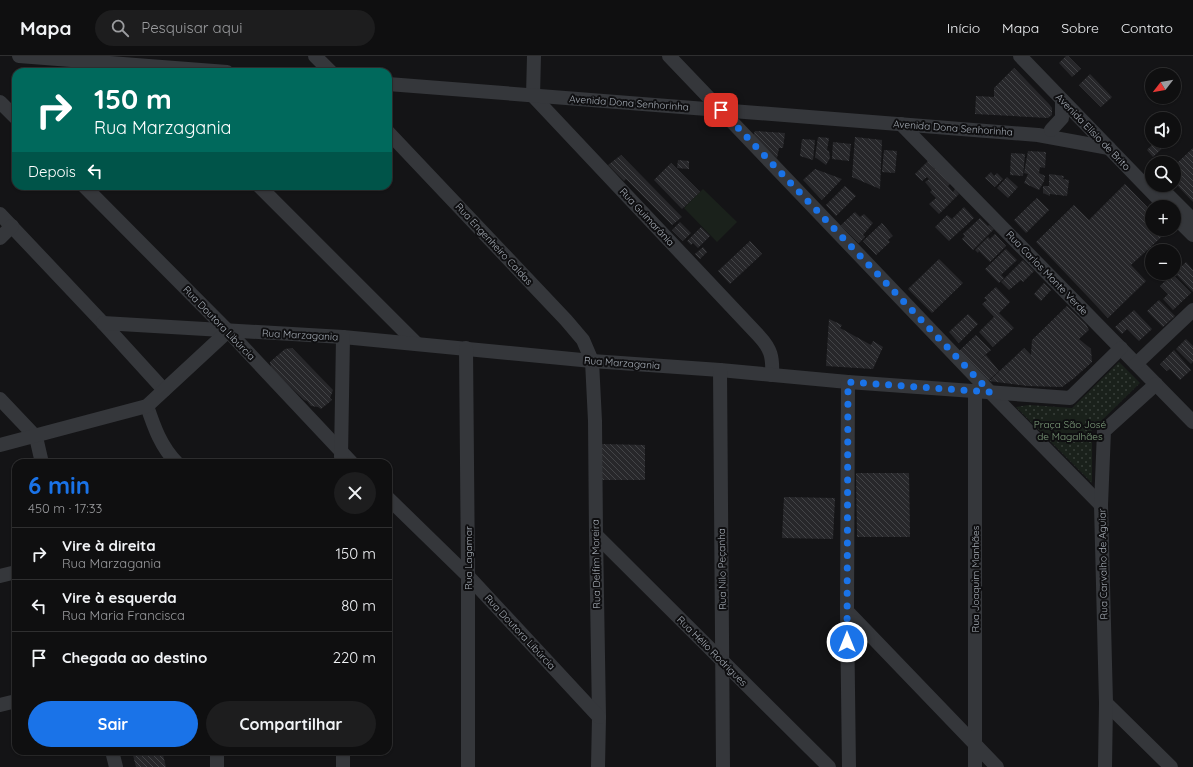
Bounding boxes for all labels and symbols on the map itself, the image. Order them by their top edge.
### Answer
north arrow [1145,68,1181,104]
street label: Avenida Elísio de Brito [1053,91,1133,173]
street label: Avenida Dona Senhorinha [569,92,689,114]
pin [704,93,738,127]
street label: Avenida Dona Senhorinha [893,117,1013,139]
street label: Rua Guimarânia [617,185,677,249]
street label: Rua Engenheiro Caldas [453,200,536,288]
street label: Rua Carlos Monte Verde [1003,228,1091,318]
street label: Rua Doutora Libúrcia [180,283,258,363]
street label: Rua Marzagania [262,327,338,343]
street label: Rua Marzagania [583,354,661,372]
park label: Praça São José de Magalhães [1034,418,1106,443]
street label: Rua Carvalho de Aguiar [1096,508,1110,620]
street label: Rua Delfim Moreira [589,519,603,609]
street label: Rua Joaquim Manhães [969,525,982,632]
street label: Rua Lagamar [462,526,475,590]
street label: Rua Nilo Peçanha [715,528,729,610]
street label: Rua Doutora Libúrcia [482,592,558,672]
street label: Rua Hélio Rodrigues [674,613,750,689]
position arrow [826,621,868,663]

